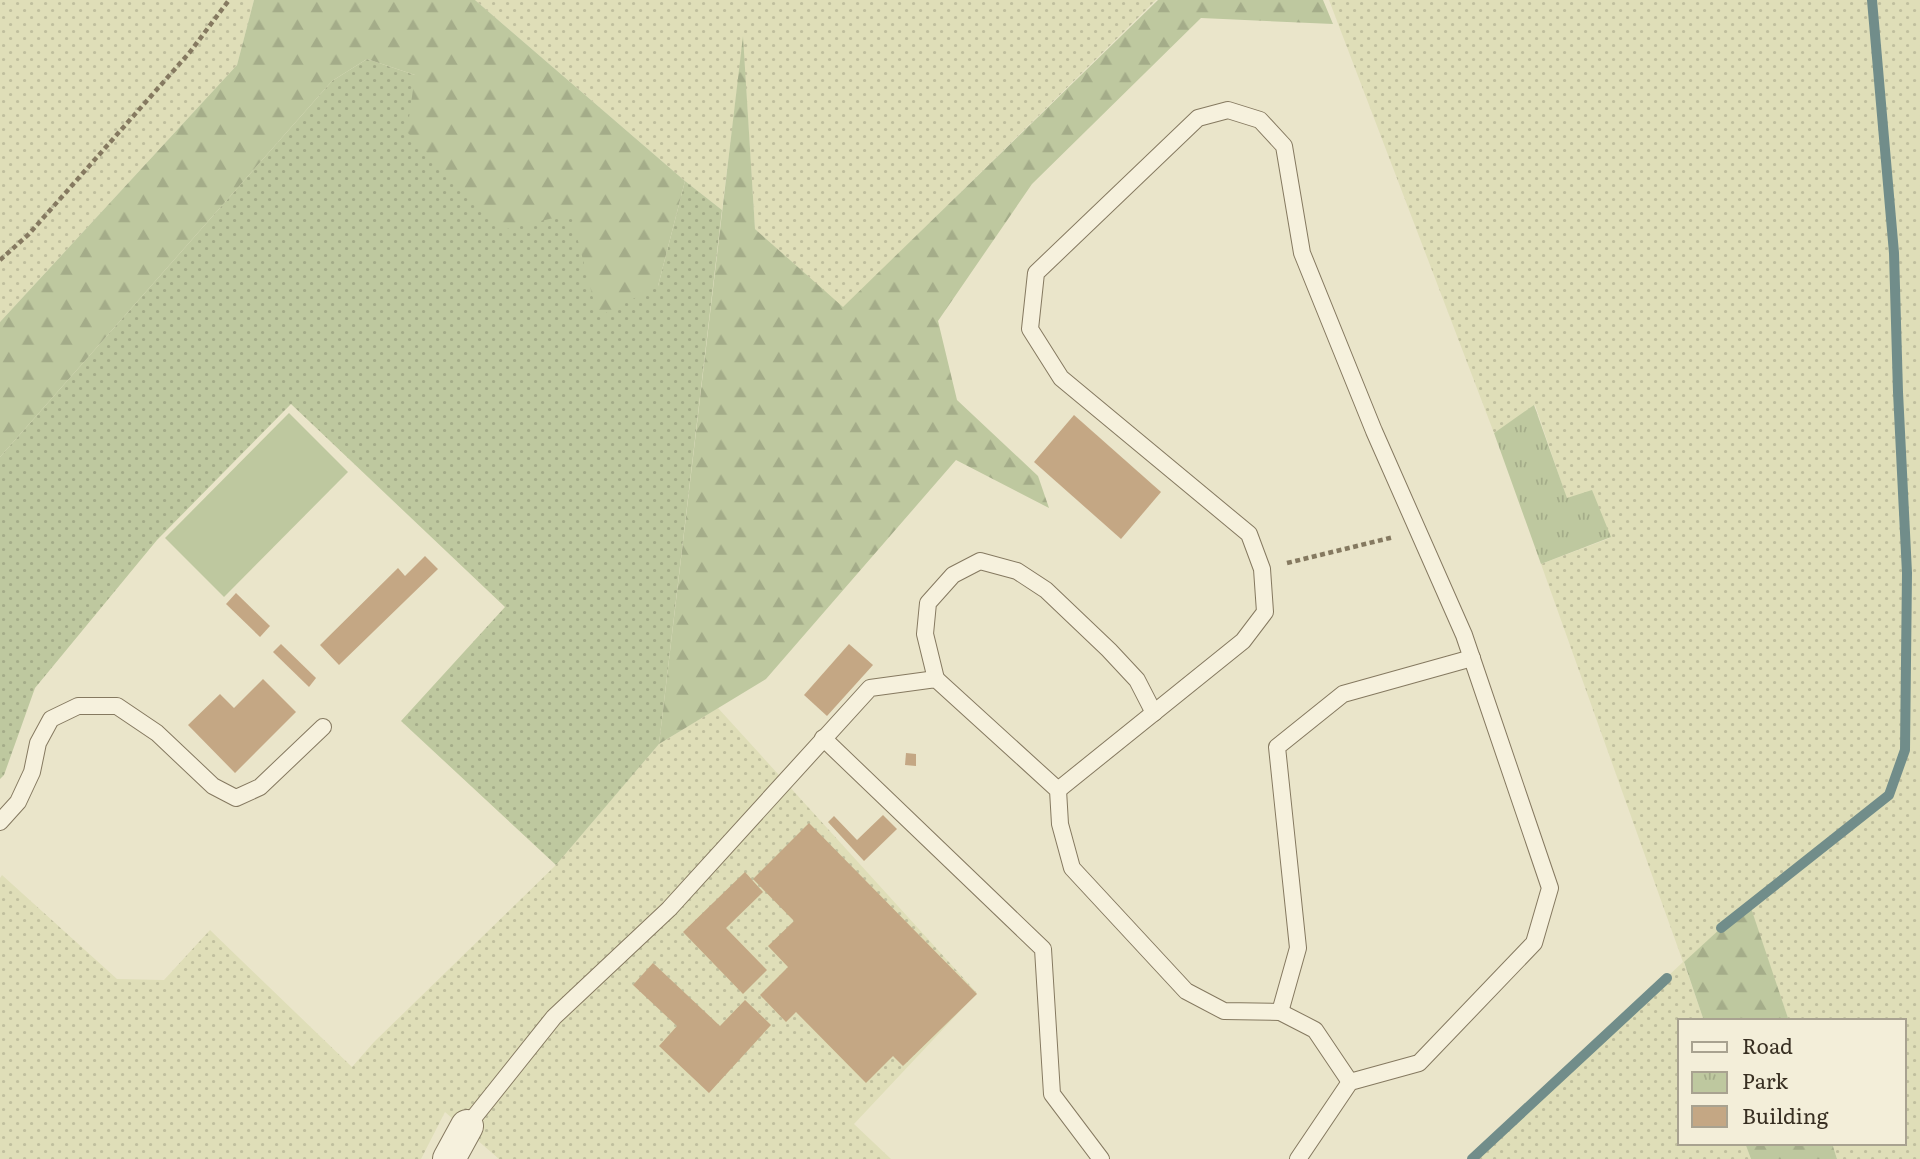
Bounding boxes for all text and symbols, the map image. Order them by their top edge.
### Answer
legend [1678,1019,1906,1145]
text: Road [1742,1029,1793,1060]
text: Park [1742,1064,1788,1095]
text: Building [1742,1099,1829,1130]

